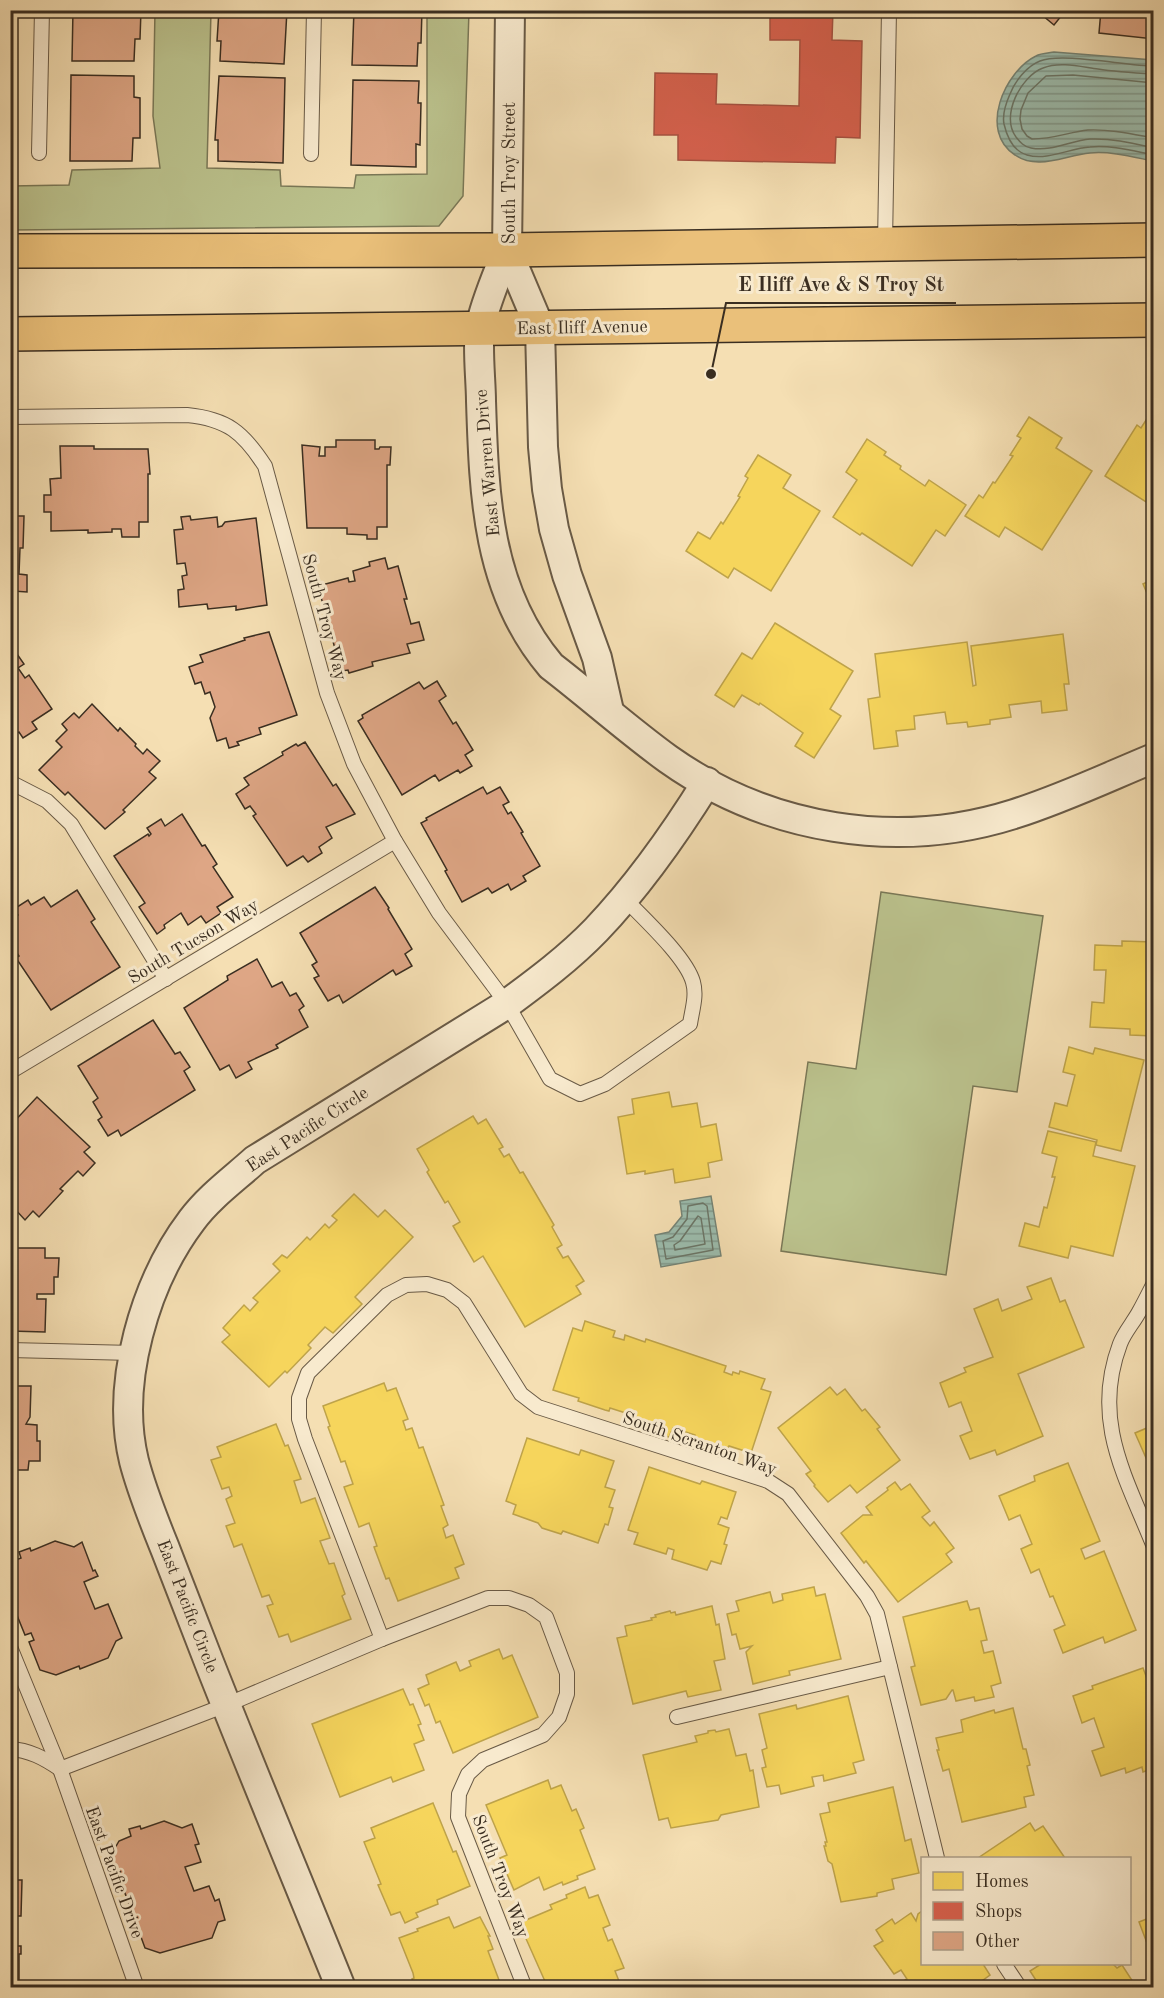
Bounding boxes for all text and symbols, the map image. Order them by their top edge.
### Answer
street label: South Troy Street [501,102,519,244]
callout: E Iliff Ave & S Troy St [726,265,956,303]
text: E Iliff Ave & S Troy St [738,276,944,296]
street label: East Iliff Avenue [516,318,648,338]
street label: East Warren Drive [473,388,503,538]
street label: South Troy Way [298,552,350,683]
street label: South Tucson Way [125,896,262,988]
street label: East Pacific Circle [243,1084,372,1176]
street label: South Scranton Way [620,1409,780,1479]
street label: East Pacific Circle [153,1537,221,1676]
street label: East Pacific Drive [82,1804,146,1941]
street label: South Troy Way [468,1812,532,1941]
legend [921,1857,1131,1965]
text: Homes [975,1873,1029,1891]
text: Shops [975,1903,1022,1921]
text: Other [975,1933,1020,1951]

